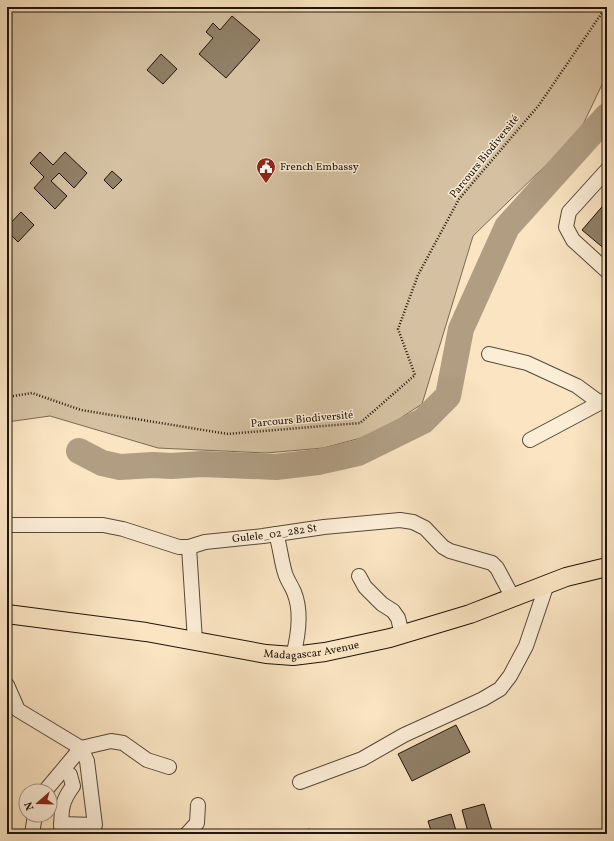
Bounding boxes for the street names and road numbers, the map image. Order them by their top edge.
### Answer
street label: Parcours Biodiversité [447,112,523,202]
street label: Parcours Biodiversité [250,408,354,432]
street label: Gulele_02_282 St [231,521,318,547]
street label: Madagascar Avenue [263,637,361,664]

